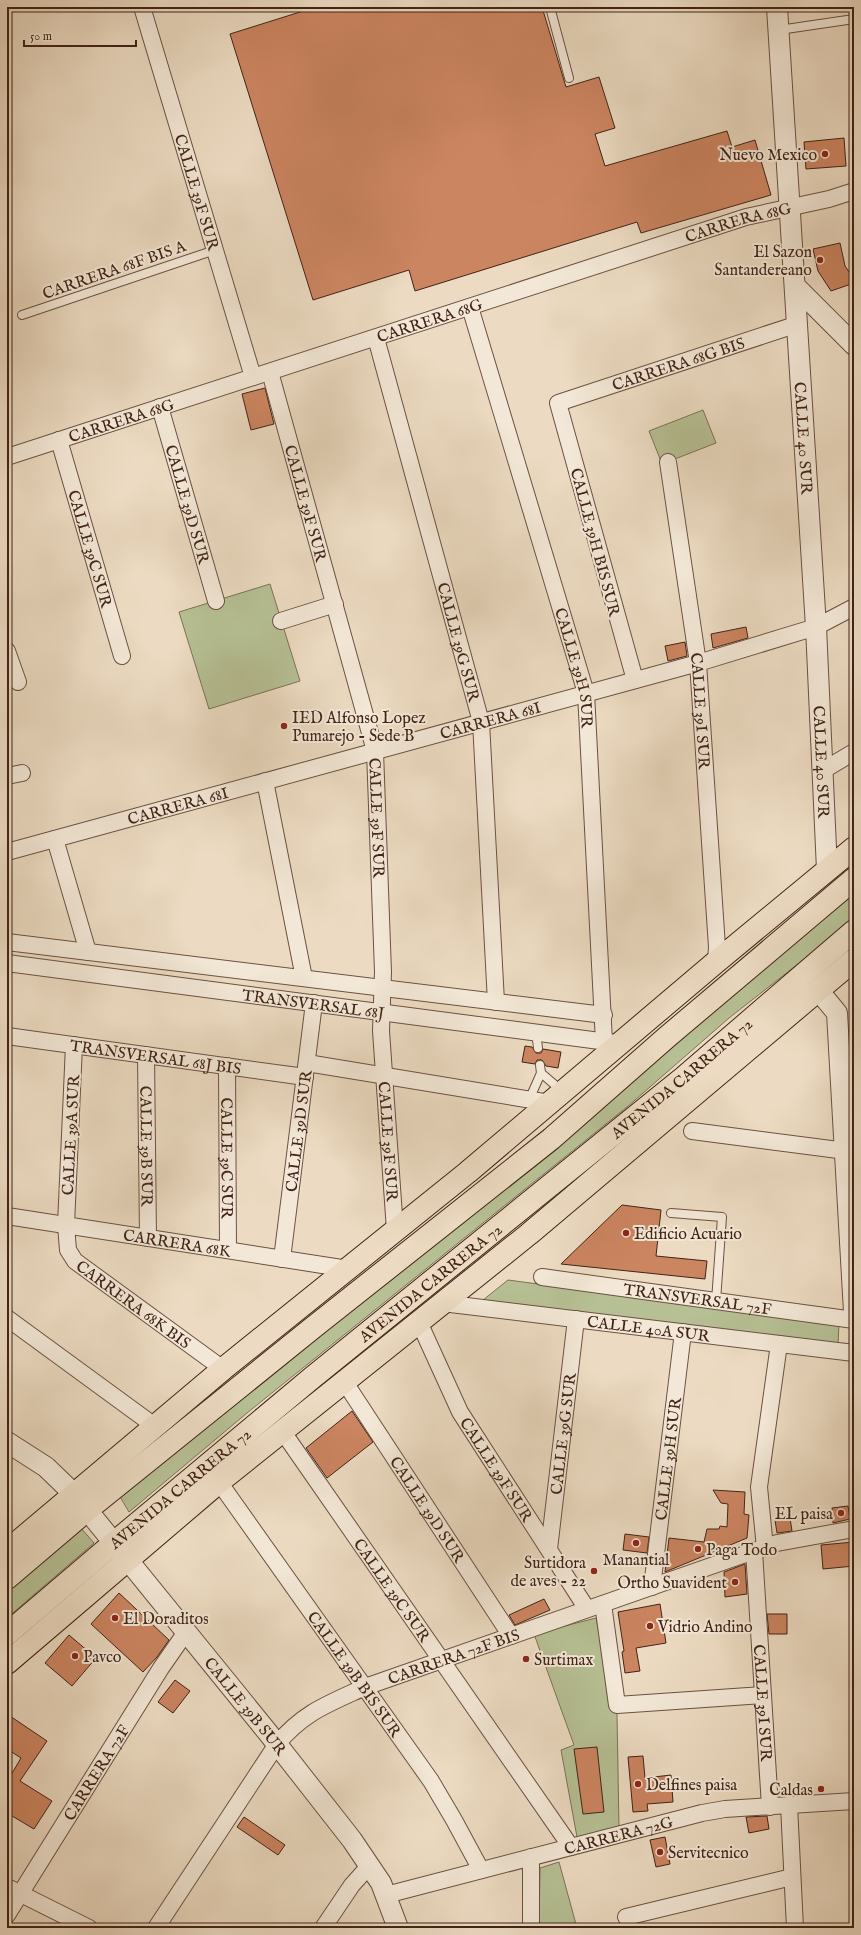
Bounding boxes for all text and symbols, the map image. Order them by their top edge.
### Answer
scale bar [24,22,136,48]
text: 50 m [30,29,52,44]
street label: CALLE 39F SUR [169,132,223,254]
place label: Nuevo Mexico [719,146,817,166]
marker: Nuevo Mexico [820,149,830,159]
street label: CARRERA 68G [683,199,794,248]
street label: CARRERA 68F BIS A [40,237,190,305]
place label: El Sazon Santandereano [714,243,812,281]
marker: El Sazon Santandereano [815,255,825,265]
street label: CARRERA 68G [375,295,485,348]
street label: CARRERA 68G BIS [610,334,748,397]
street label: CALLE 40 SUR [789,381,816,496]
street label: CARRERA 68G [67,395,177,448]
street label: CALLE 39D SUR [159,443,213,567]
street label: CALLE 39F SUR [279,443,330,565]
street label: CALLE 39H BIS SUR [565,466,624,620]
street label: CALLE 39C SUR [62,488,116,611]
street label: CALLE 39G SUR [431,581,483,705]
street label: CALLE 39H SUR [549,606,596,729]
street label: CALLE 39I SUR [685,651,713,771]
street label: CARRERA 68I [438,698,544,745]
street label: CALLE 40 SUR [808,705,833,819]
place label: IED Alfonso Lopez Pumarejo - Sede B [292,709,426,747]
marker: IED Alfonso Lopez Pumarejo - Sede B [279,721,289,731]
street label: CALLE 39F SUR [363,757,388,879]
street label: CARRERA 68I [126,784,231,831]
street label: TRANSVERSAL 68J [241,986,386,1025]
street label: AVENIDA CARRERA 72 [607,1015,757,1145]
street label: TRANSVERSAL 68J BIS [68,1037,242,1080]
street label: CALLE 39D SUR [282,1068,318,1193]
street label: CALLE 39A SUR [59,1073,85,1196]
street label: CALLE 39F SUR [373,1081,401,1203]
street label: CALLE 39B SUR [134,1086,156,1207]
street label: CALLE 39C SUR [215,1097,236,1220]
street label: AVENIDA CARRERA 72 [355,1220,507,1348]
place label: Edificio Acuario [634,1225,742,1245]
street label: CARRERA 68K [122,1226,232,1263]
marker: Edificio Acuario [621,1228,631,1238]
street label: CARRERA 68K BIS [71,1257,194,1354]
street label: TRANSVERSAL 72F [622,1280,773,1321]
street label: CALLE 40A SUR [586,1313,712,1348]
street label: CALLE 39G SUR [547,1371,582,1496]
street label: CALLE 39H SUR [652,1396,687,1522]
street label: CALLE 39F SUR [454,1414,537,1527]
street label: AVENIDA CARRERA 72 [105,1425,256,1555]
street label: CALLE 39D SUR [384,1453,469,1568]
place label: EL paisa [775,1505,833,1525]
marker: EL paisa [836,1508,846,1518]
street label: CALLE 39C SUR [348,1535,434,1647]
marker: Manantial [631,1538,641,1548]
place label: Paga Todo [706,1541,778,1561]
marker: Paga Todo [693,1544,703,1554]
place label: Manantial [603,1551,670,1571]
place label: Surtidora de aves - 22 [510,1554,586,1592]
marker: Surtidora de aves - 22 [589,1566,599,1576]
place label: Ortho Suavident [617,1574,728,1594]
marker: Ortho Suavident [730,1577,740,1587]
street label: CALLE 39B BIS SUR [302,1608,405,1742]
place label: El Doraditos [123,1610,209,1630]
marker: El Doraditos [110,1613,120,1623]
place label: Vidrio Andino [657,1618,753,1638]
marker: Vidrio Andino [645,1621,655,1631]
street label: CARRERA 72F BIS [386,1626,523,1690]
street label: CALLE 39I SUR [748,1644,775,1763]
place label: Pavco [83,1648,122,1668]
marker: Pavco [70,1651,80,1661]
place label: Surtimax [534,1651,593,1671]
street label: CALLE 39B SUR [199,1654,291,1761]
marker: Surtimax [521,1654,531,1664]
street label: CARRERA 72F [60,1722,135,1825]
place label: Delfines paisa [646,1776,737,1796]
marker: Delfines paisa [633,1779,643,1789]
place label: Caldas [769,1781,813,1801]
marker: Caldas [816,1784,826,1794]
street label: CARRERA 72G [562,1813,676,1860]
place label: Servitecnico [668,1844,749,1864]
marker: Servitecnico [655,1847,665,1857]

